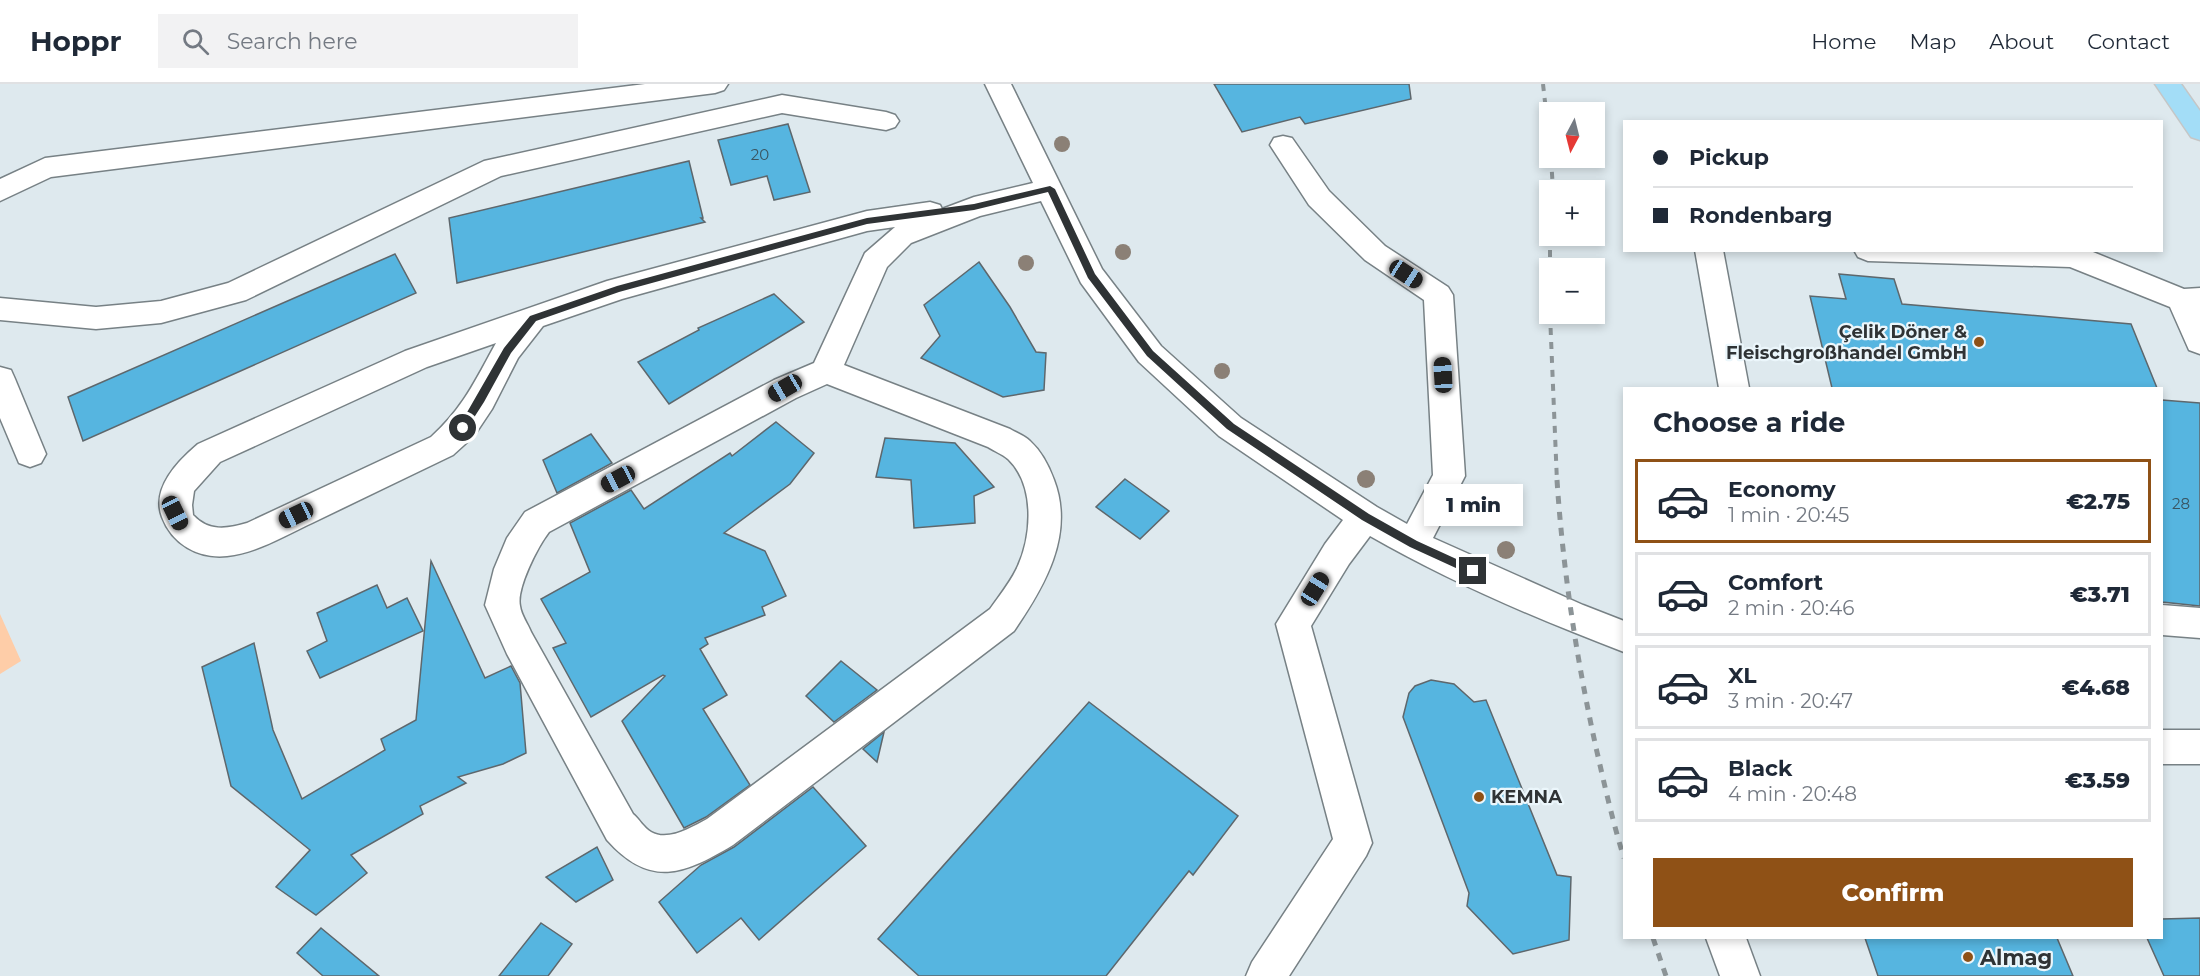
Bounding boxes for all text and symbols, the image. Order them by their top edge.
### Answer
search box [158,14,578,68]
text: Hoppr [30,24,122,58]
icon: search [179,25,212,58]
text: Search here [227,28,358,55]
text: Home [1811,29,1876,54]
text: Map [1909,29,1956,54]
text: About [1989,29,2054,54]
text: Contact [2087,29,2170,54]
north arrow [1539,102,1605,168]
map controls [1539,102,1605,324]
text: Pickup [1689,144,1769,171]
house number: 20 [751,145,769,164]
button: + [1539,180,1605,246]
text: Rondenbarg [1689,202,1832,229]
car [1386,257,1426,291]
button: − [1539,258,1605,324]
place label: Çelik Döner & Fleischgroßhandel GmbH [1726,321,1967,364]
marker: Çelik Döner & Fleischgroßhandel GmbH [1972,335,1986,349]
car [1433,357,1453,393]
car [765,371,805,405]
text: Choose a ride [1653,406,1845,439]
route start [449,414,476,441]
car [598,463,638,495]
icon: car [1656,474,1710,528]
text: Economy [1728,476,1836,503]
callout: 1 min [1424,484,1522,526]
text: €2.75 [2066,488,2130,515]
car [159,493,191,533]
text: 1 min [1446,493,1501,517]
house number: 28 [2172,494,2190,513]
car [276,499,316,531]
text: 1 min · 20:45 [1728,503,1849,527]
route end [1459,557,1486,584]
icon: car [1656,567,1710,621]
car [1298,569,1332,609]
text: Comfort [1728,569,1823,596]
text: €3.71 [2070,581,2130,608]
text: 2 min · 20:46 [1728,596,1854,620]
icon: car [1656,660,1710,714]
text: XL [1728,662,1757,689]
text: €4.68 [2061,674,2130,701]
text: 3 min · 20:47 [1728,689,1853,713]
icon: car [1656,753,1710,807]
text: Black [1728,755,1792,782]
text: €3.59 [2065,767,2130,794]
text: 4 min · 20:48 [1728,782,1857,806]
place label: KEMNA [1491,786,1562,808]
marker: KEMNA [1472,790,1486,804]
button: Confirm [1653,858,2133,927]
place label: Almag [1979,945,2052,970]
marker: Almag [1961,950,1975,964]

